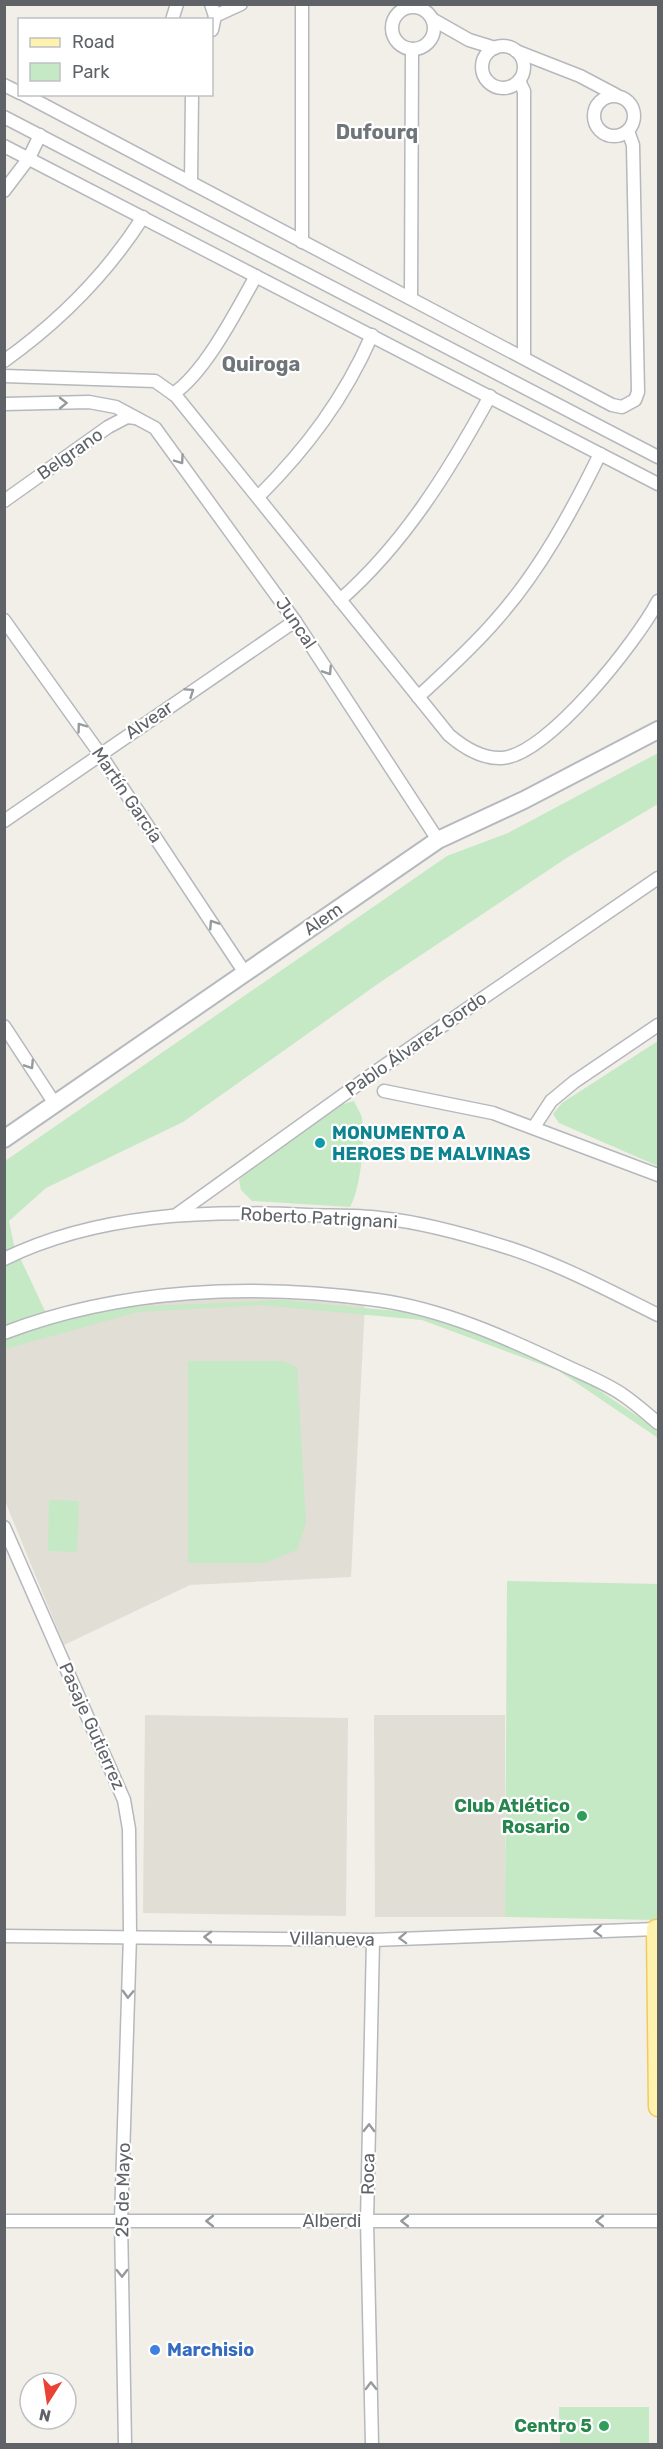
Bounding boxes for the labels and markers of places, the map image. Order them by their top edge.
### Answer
place label: MONUMENTO A HEROES DE MALVINAS [332,1122,530,1165]
marker: MONUMENTO A HEROES DE MALVINAS [313,1136,327,1150]
place label: Club Atlético Rosario [454,1795,570,1838]
marker: Club Atlético Rosario [575,1809,589,1823]
place label: Marchisio [167,2339,254,2361]
marker: Marchisio [148,2343,162,2357]
place label: Centro 5 [514,2415,592,2437]
marker: Centro 5 [597,2419,611,2433]

